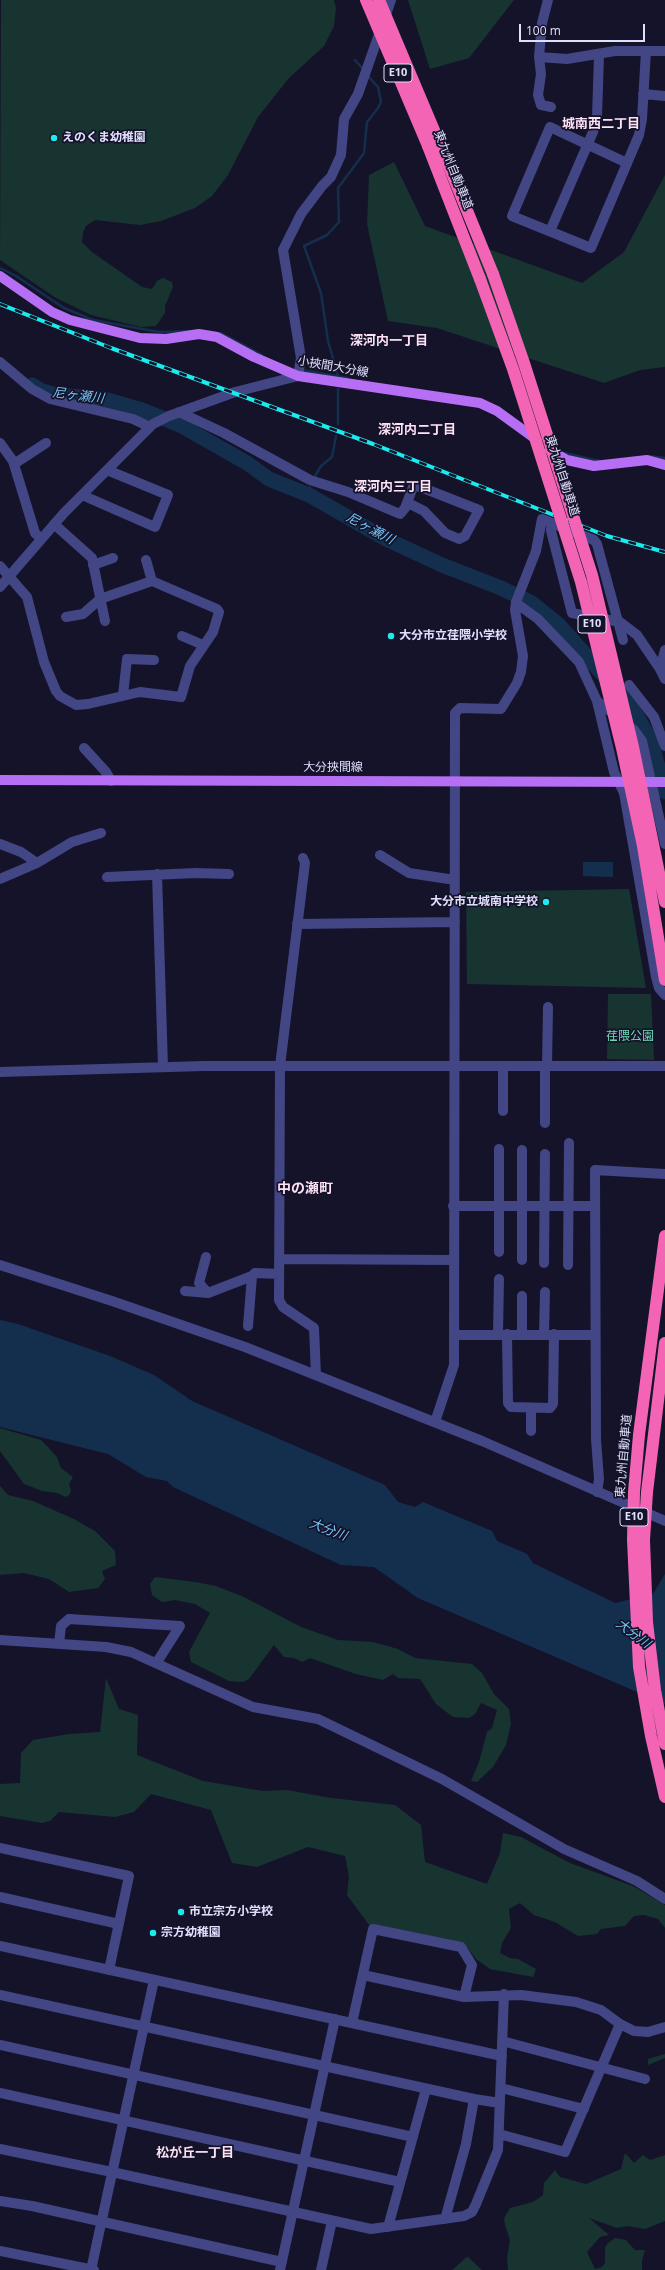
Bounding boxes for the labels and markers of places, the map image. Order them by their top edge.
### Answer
place label: えのくま幼稚園 [62,131,146,145]
marker: えのくま幼稚園 [49,133,59,143]
place label: 大分市立荏隈小学校 [399,629,507,643]
marker: 大分市立荏隈小学校 [386,631,396,641]
place label: 大分市立城南中学校 [430,895,538,909]
marker: 大分市立城南中学校 [541,897,551,907]
place label: 市立宗方小学校 [189,1905,273,1919]
marker: 市立宗方小学校 [176,1907,186,1917]
place label: 宗方幼稚園 [161,1926,221,1940]
marker: 宗方幼稚園 [148,1928,158,1938]

